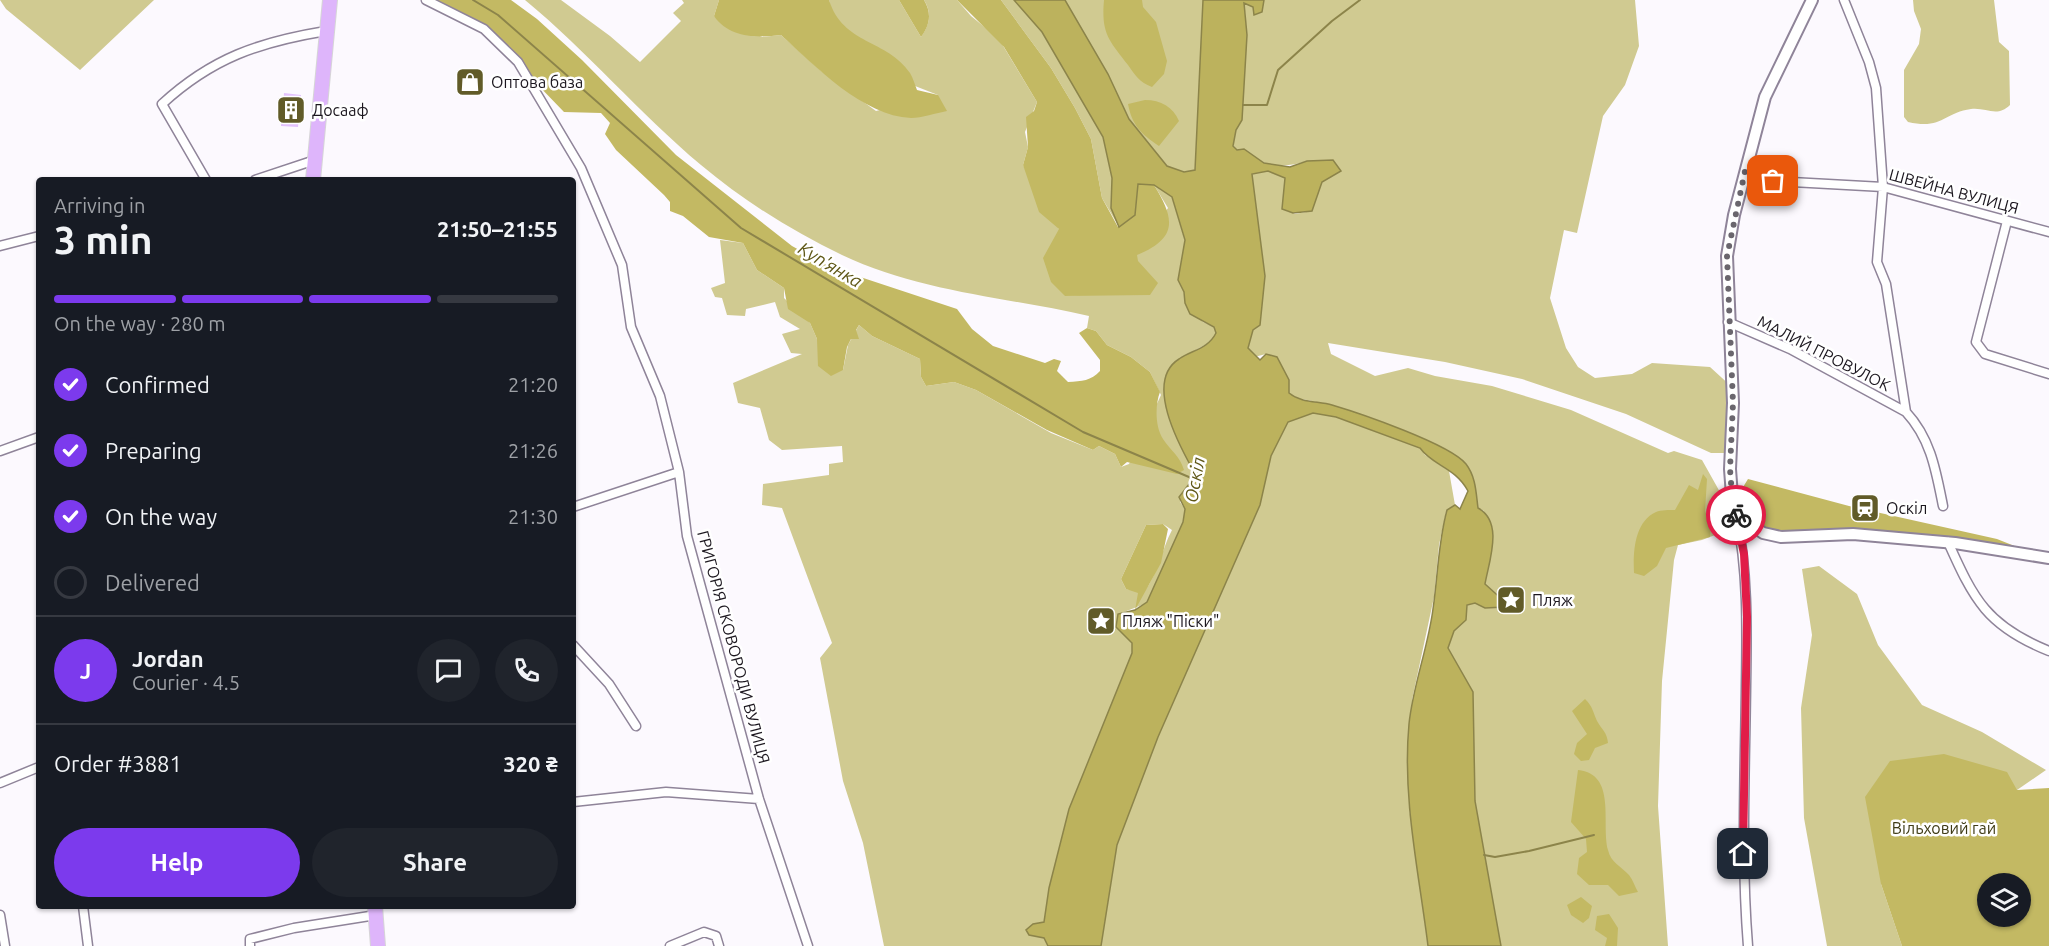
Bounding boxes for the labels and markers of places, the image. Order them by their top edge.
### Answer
shop icon: Оптова база [454,66,486,98]
place label: Оптова база [491,73,583,91]
building icon: Досааф [275,94,307,126]
place label: Досааф [312,101,369,119]
pin [1747,155,1798,206]
station icon: Оскіл [1849,492,1881,524]
place label: Оскіл [1886,499,1927,517]
place icon: Пляж [1495,584,1527,616]
place label: Пляж [1532,591,1573,609]
place icon: Пляж "Піски" [1085,605,1117,637]
place label: Пляж "Піски" [1122,612,1219,630]
pin [1717,828,1768,879]

